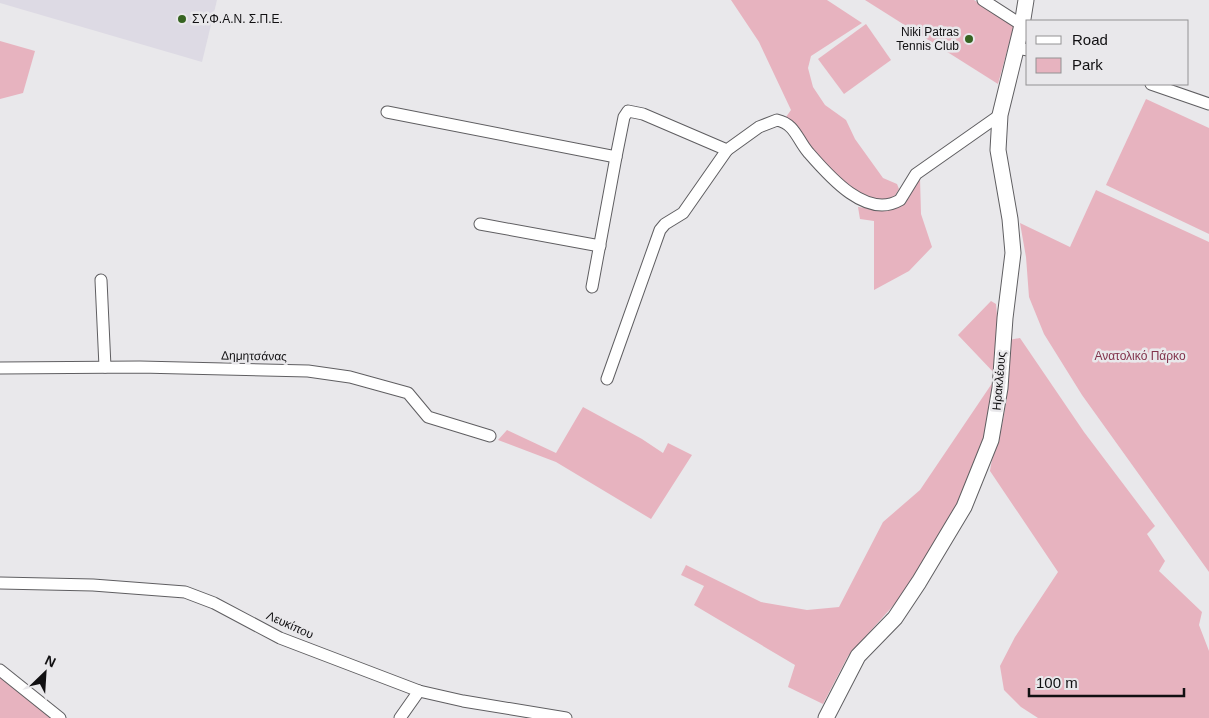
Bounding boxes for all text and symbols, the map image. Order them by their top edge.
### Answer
place label: ΣΥ.Φ.Α.Ν. Σ.Π.Ε. [192,12,283,26]
marker: ΣΥ.Φ.Α.Ν. Σ.Π.Ε. [176,13,188,25]
legend [1026,20,1189,85]
place label: Niki Patras Tennis Club [896,25,959,53]
text: Road [1072,31,1108,48]
marker: Niki Patras Tennis Club [963,33,975,45]
text: Park [1072,56,1103,73]
street label: Δημητσάνας [221,348,287,364]
park label: Ανατολικό Πάρκο [1094,349,1186,363]
street label: Ηρακλέους [989,351,1009,411]
street label: Λευκίπου [264,608,316,642]
north arrow [20,648,70,698]
text: N [43,652,58,671]
scale bar [1029,666,1184,698]
text: 100 m [1036,674,1078,691]

